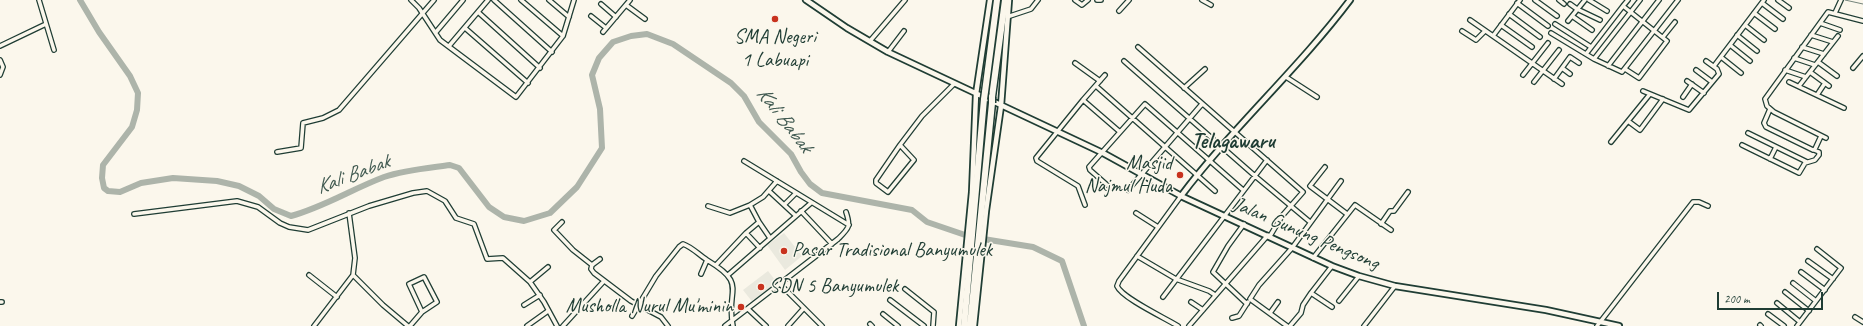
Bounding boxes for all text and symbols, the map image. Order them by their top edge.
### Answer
marker: SMA Negeri 1 Labuapi [770,14,780,24]
place label: SMA Negeri 1 Labuapi [734,26,816,73]
water label: Kali Babak [750,82,818,158]
district label: Telagawaru [1191,129,1275,155]
water label: Kali Babak [313,149,393,201]
place label: Masjid Najmul Huda [1085,152,1172,199]
marker: Masjid Najmul Huda [1175,170,1185,180]
street label: Jalan Gunung Pengsong [1230,193,1382,275]
place label: Pasar Tradisional Banyumulek [792,239,992,263]
marker: Pasar Tradisional Banyumulek [779,246,789,256]
place label: SDN 5 Banyumulek [769,275,898,299]
marker: SDN 5 Banyumulek [756,282,766,292]
scale bar [1719,284,1825,310]
text: 200 m [1724,291,1750,307]
place label: Musholla Nurul Mu'minin [566,295,733,319]
marker: Musholla Nurul Mu'minin [736,302,746,312]

